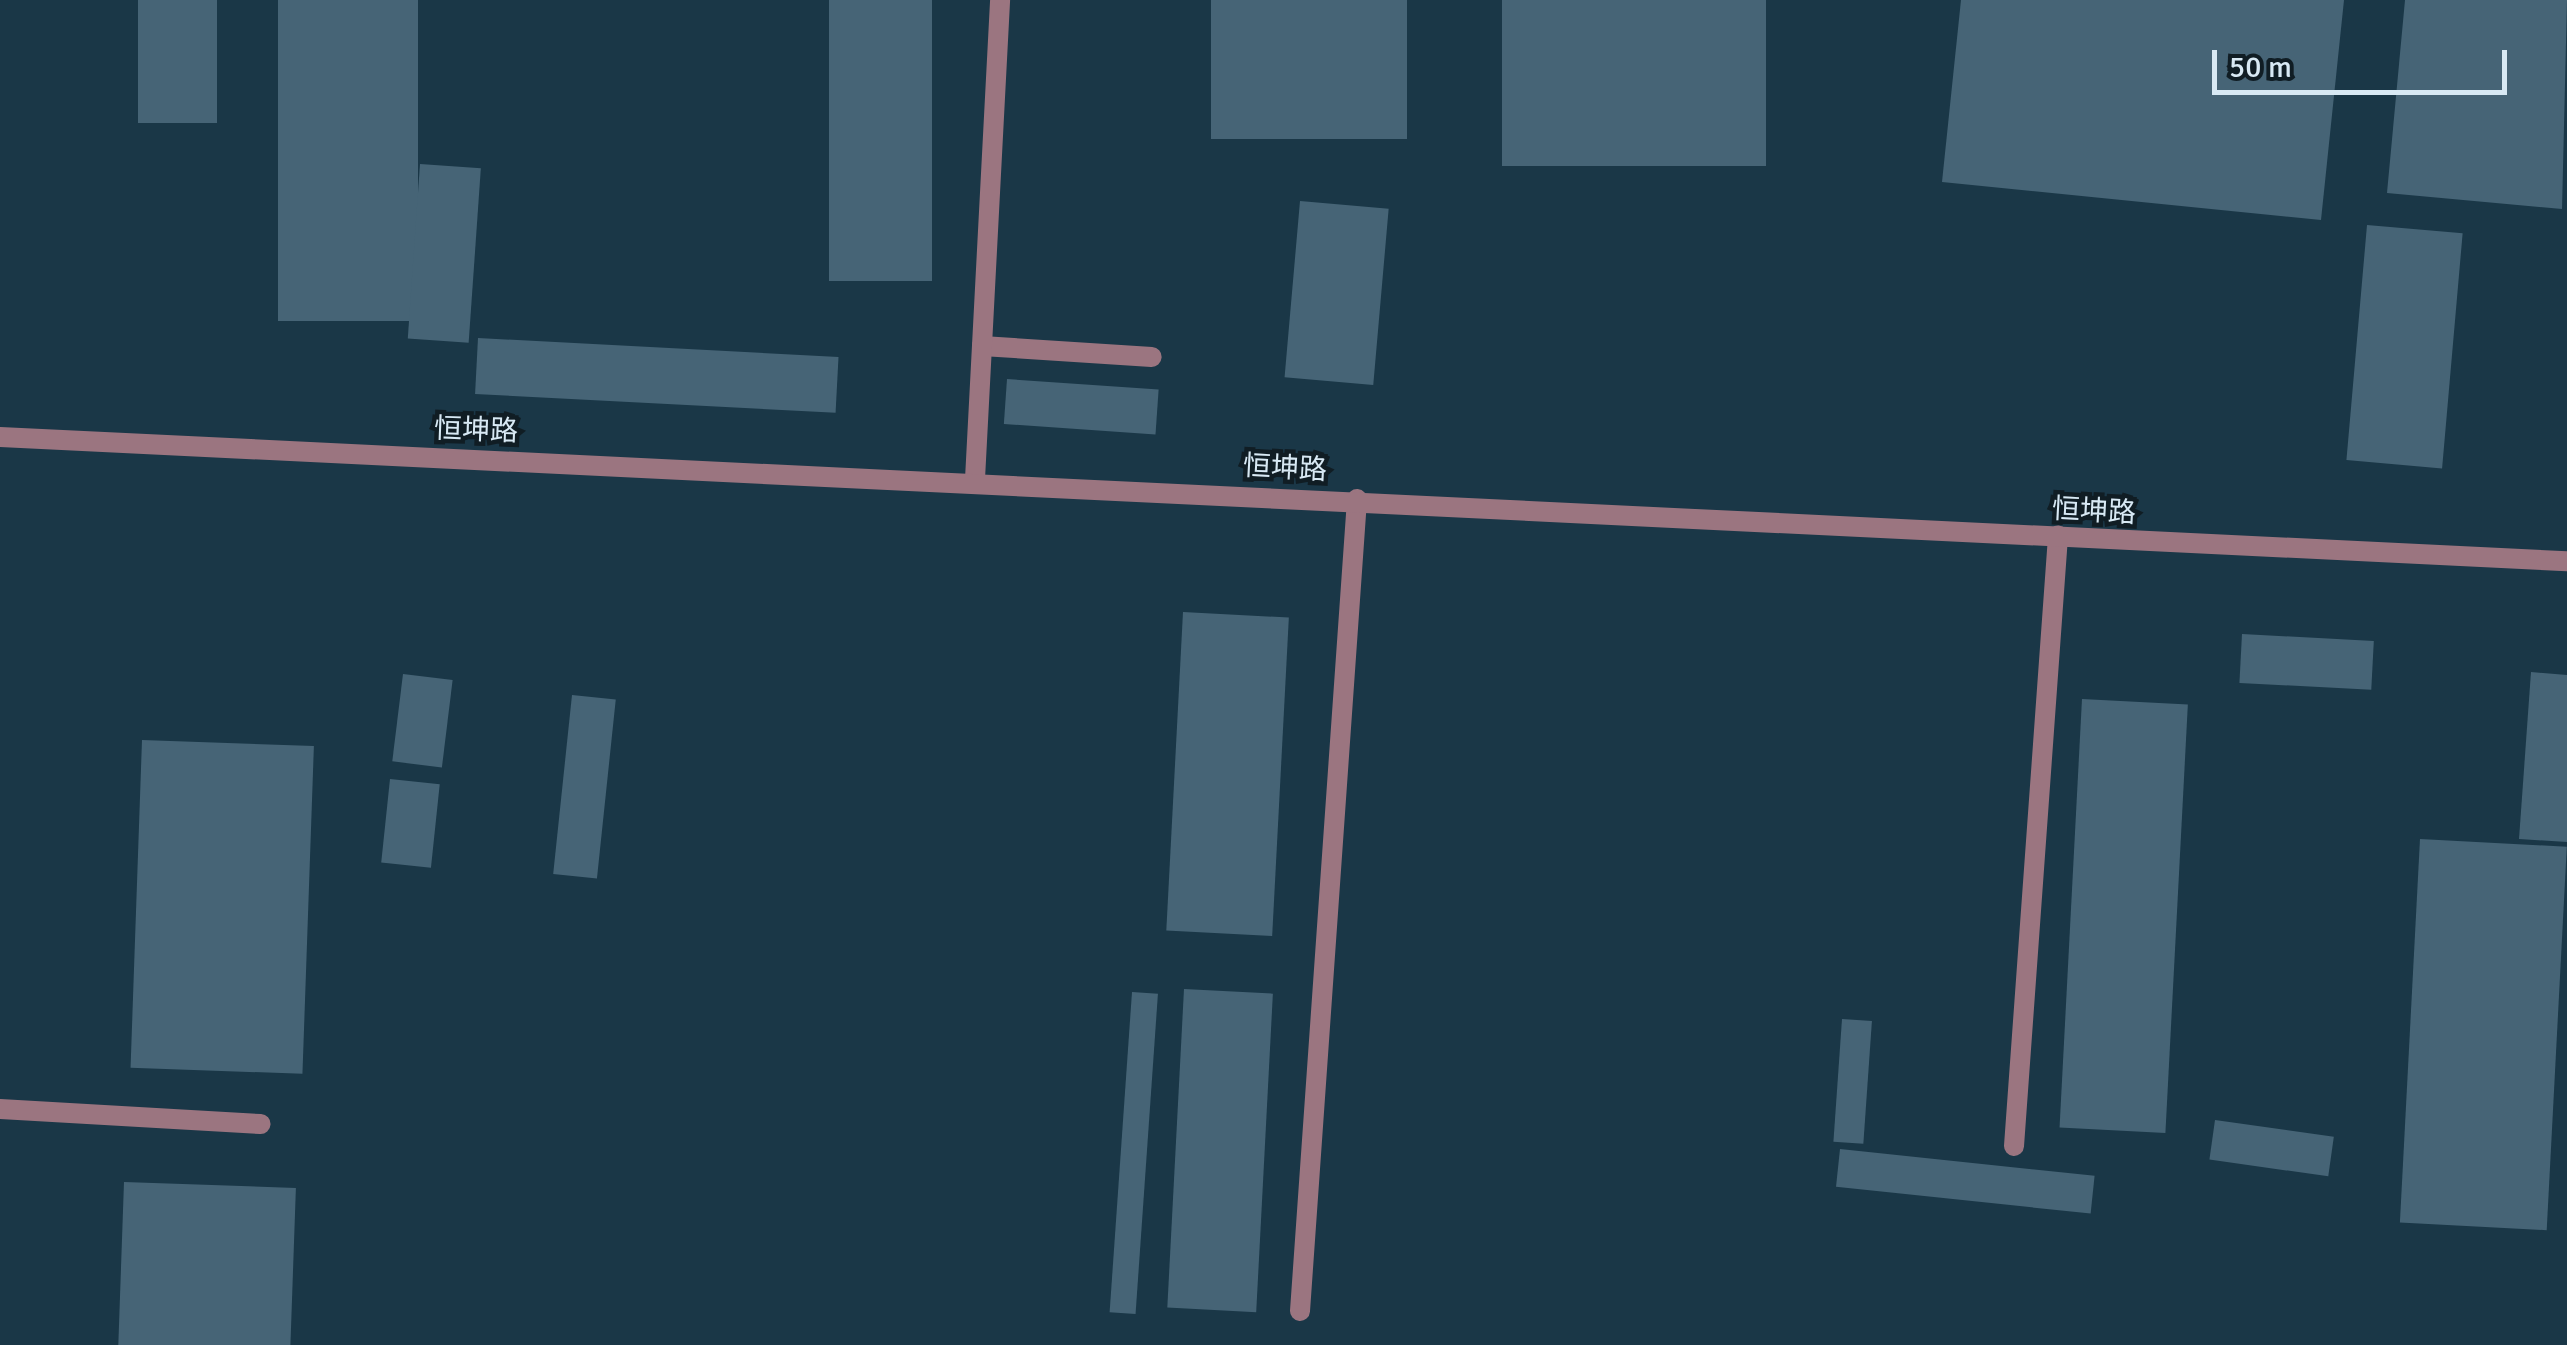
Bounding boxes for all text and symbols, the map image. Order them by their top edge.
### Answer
scale bar [2217,30,2512,92]
text: 50 m [2229,49,2292,86]
street label: 恒坤路 [433,412,519,448]
street label: 恒坤路 [1242,449,1328,487]
street label: 恒坤路 [2051,492,2137,530]

